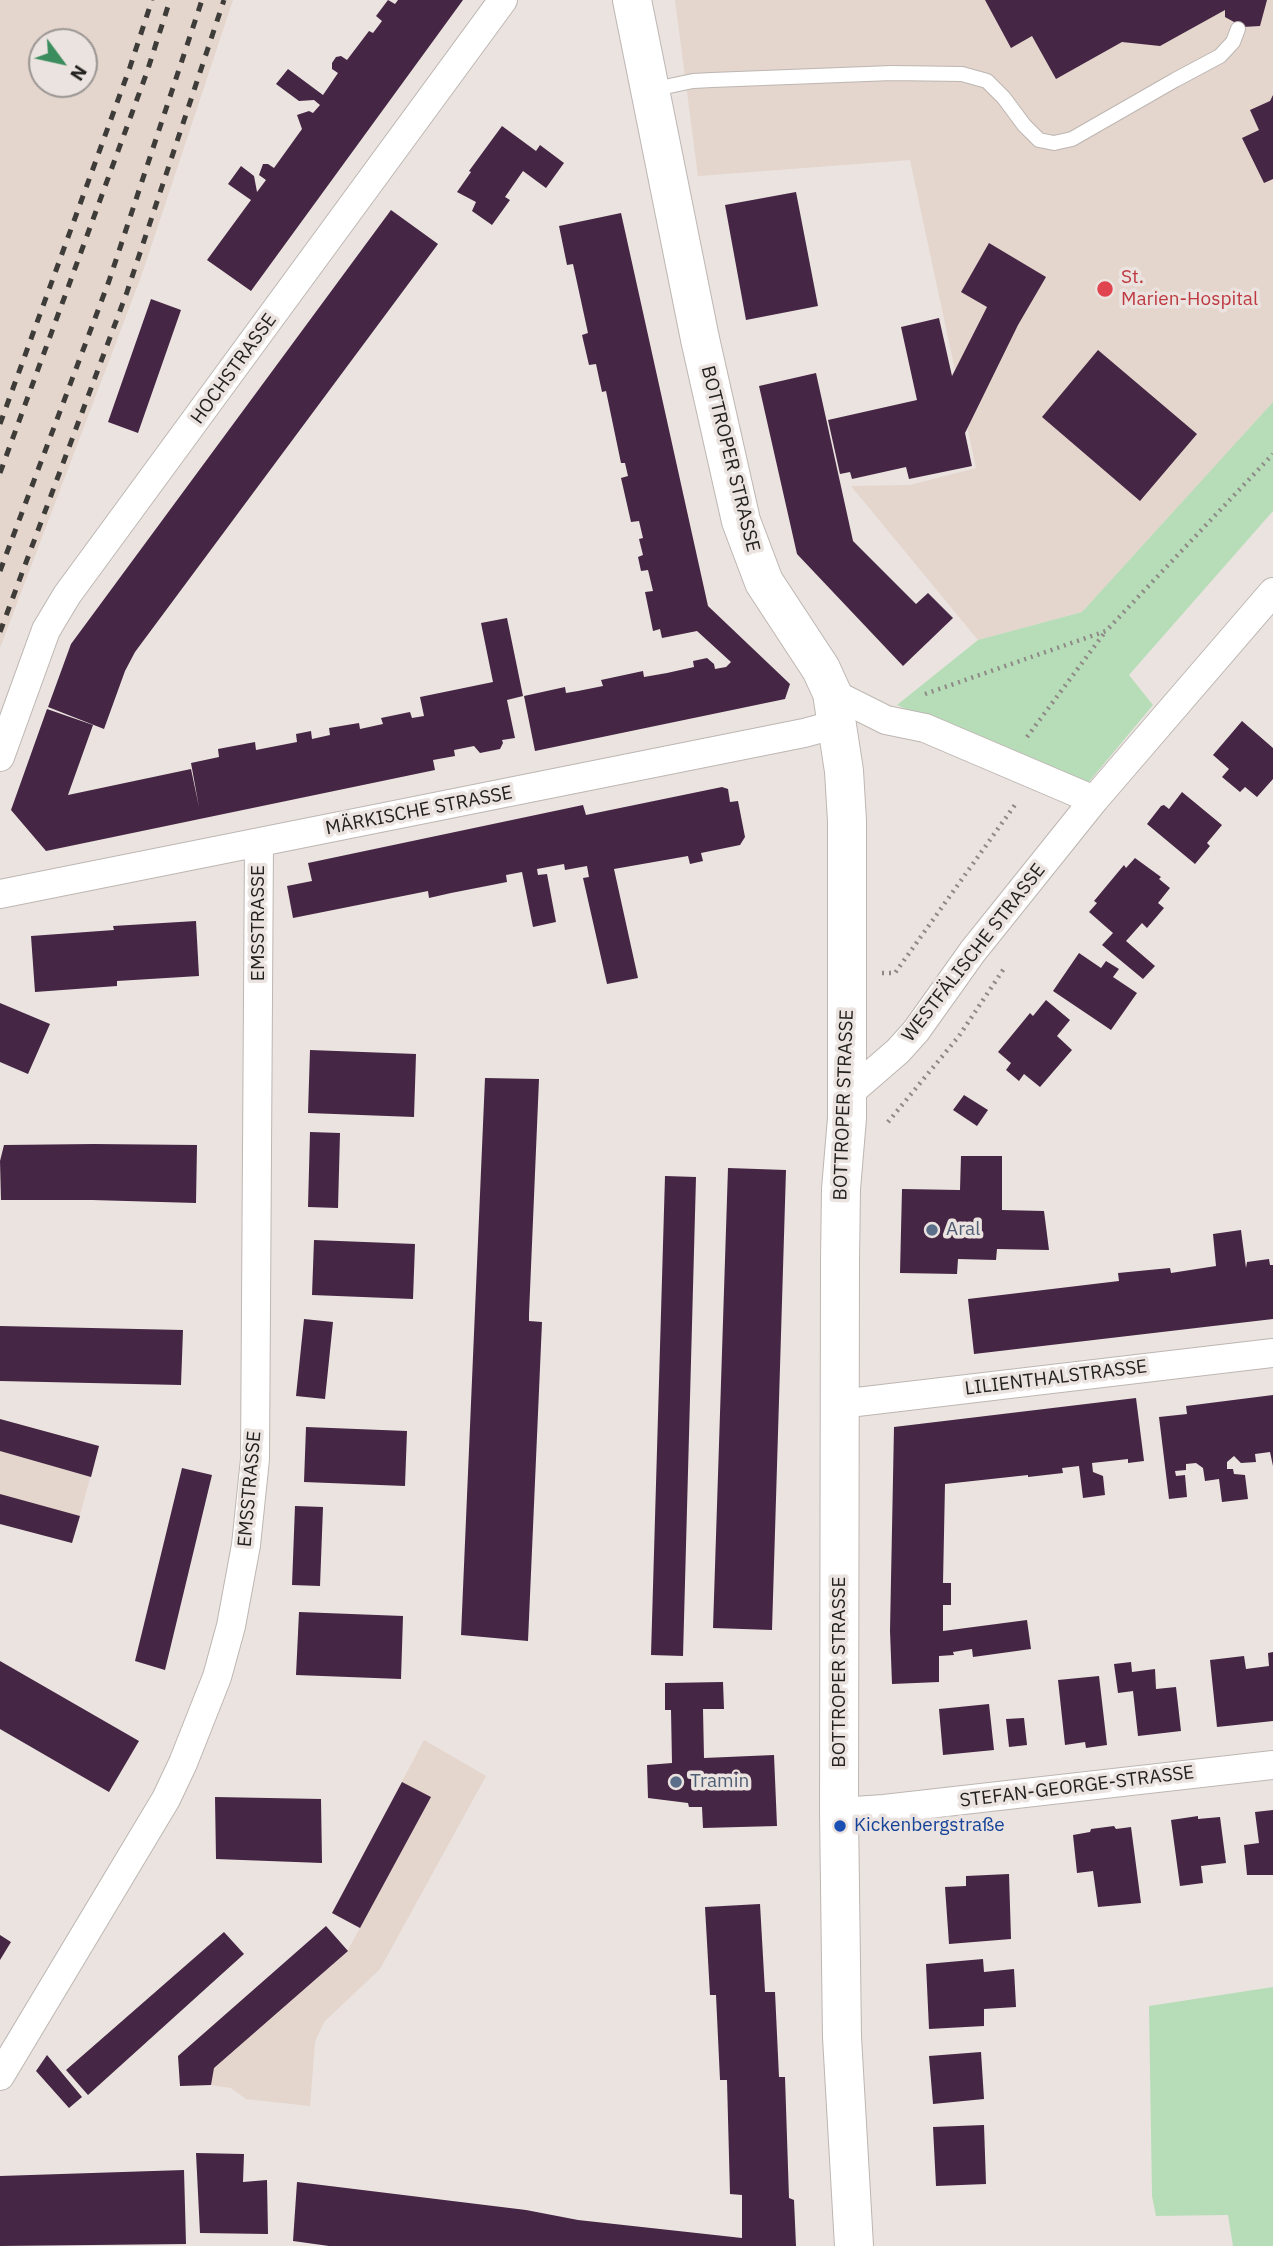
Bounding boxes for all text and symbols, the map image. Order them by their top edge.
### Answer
north arrow [28,28,98,98]
text: N [65,61,93,86]
place label: St. Marien-Hospital [1121,267,1258,311]
marker: St. Marien-Hospital [1095,279,1115,299]
street label: HOCHSTRASSE [186,309,282,429]
street label: BOTTROPER STRASSE [696,363,764,555]
street label: MÄRKISCHE STRASSE [323,782,515,840]
street label: WESTFÄLISCHE STRASSE [897,859,1051,1047]
street label: EMSSTRASSE [248,865,270,981]
street label: BOTTROPER STRASSE [829,1009,859,1201]
place label: Aral [946,1219,980,1241]
marker: Aral [924,1222,940,1238]
street label: LILIENTHALSTRASSE [963,1355,1149,1401]
street label: EMSSTRASSE [234,1430,266,1548]
street label: BOTTROPER STRASSE [829,1576,851,1768]
street label: STEFAN-GEORGE-STRASSE [958,1761,1196,1813]
place label: Tramin [690,1771,749,1793]
marker: Tramin [668,1774,684,1790]
place label: Kickenbergstraße [854,1815,1005,1837]
marker: Kickenbergstraße [832,1818,848,1834]

